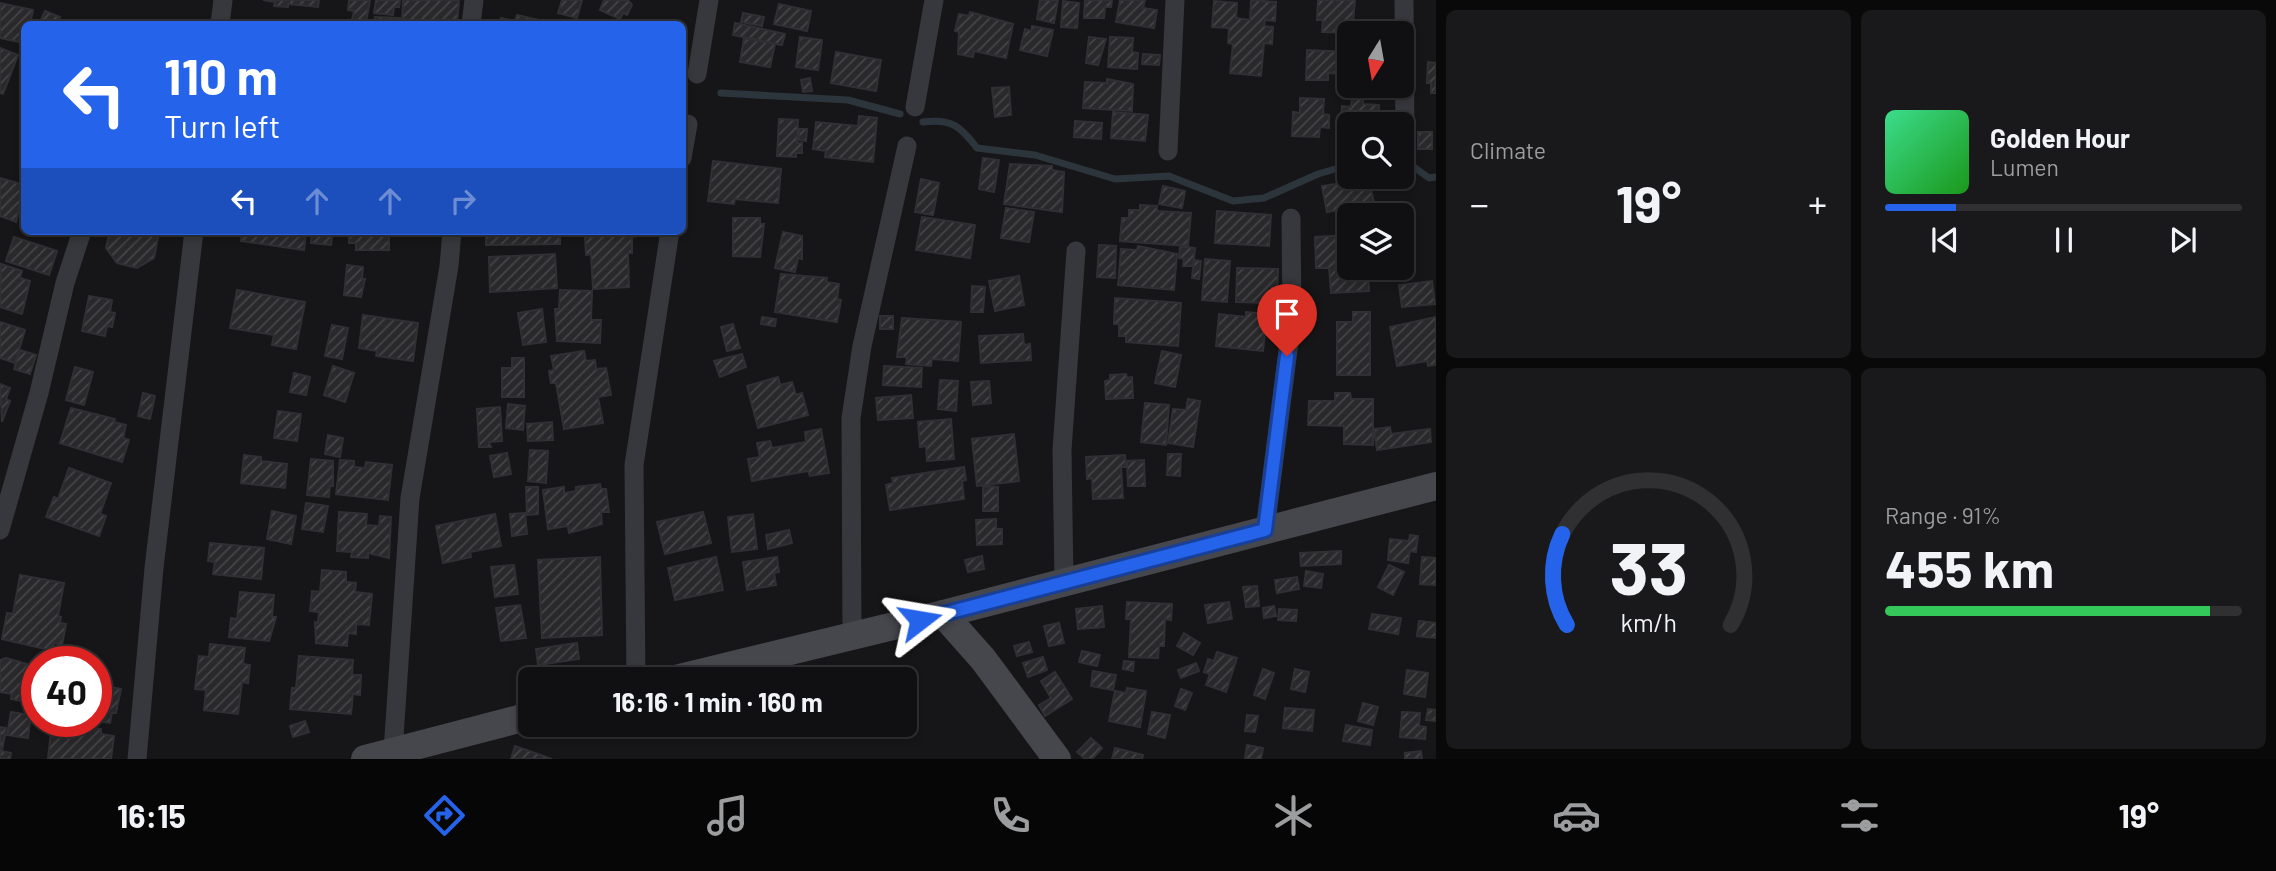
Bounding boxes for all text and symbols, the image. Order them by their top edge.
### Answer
north arrow [1337,21,1414,98]
map controls [1337,21,1414,280]
text: 110 m [164,46,278,105]
icon: left [49,49,140,140]
text: Turn left [164,106,281,144]
button: search [1337,112,1414,189]
text: Golden Hour [1990,122,2130,153]
text: Climate [1470,136,1546,164]
text: Lumen [1990,153,2059,181]
text: 19° [1616,171,1681,233]
text: − [1470,180,1489,226]
text: + [1808,180,1827,226]
icon: left [225,182,263,220]
icon: ahead [298,182,336,220]
icon: ahead [371,182,409,220]
icon: right [444,182,482,220]
button: layers [1337,203,1414,280]
icon: previous [1926,221,1964,259]
icon: pause [2045,221,2083,259]
icon: next [2164,221,2202,259]
pin [1257,284,1317,356]
icon: arrive [1268,295,1306,333]
text: Range · 91% [1885,501,2001,529]
text: 33 [1609,522,1688,610]
text: 455 km [1885,536,2054,598]
position arrow [883,583,957,657]
text: km/h [1620,606,1677,636]
speed limit sign: 40 [21,646,112,737]
text: 16:16 · 1 min · 160 m [612,686,823,717]
icon: directions [420,791,469,840]
icon: music [703,791,752,840]
icon: phone [986,791,1035,840]
icon: climate [1269,791,1318,840]
icon: car [1552,791,1601,840]
icon: filters [1835,791,1884,840]
text: 16:15 [117,796,186,834]
text: 19° [2119,796,2159,834]

